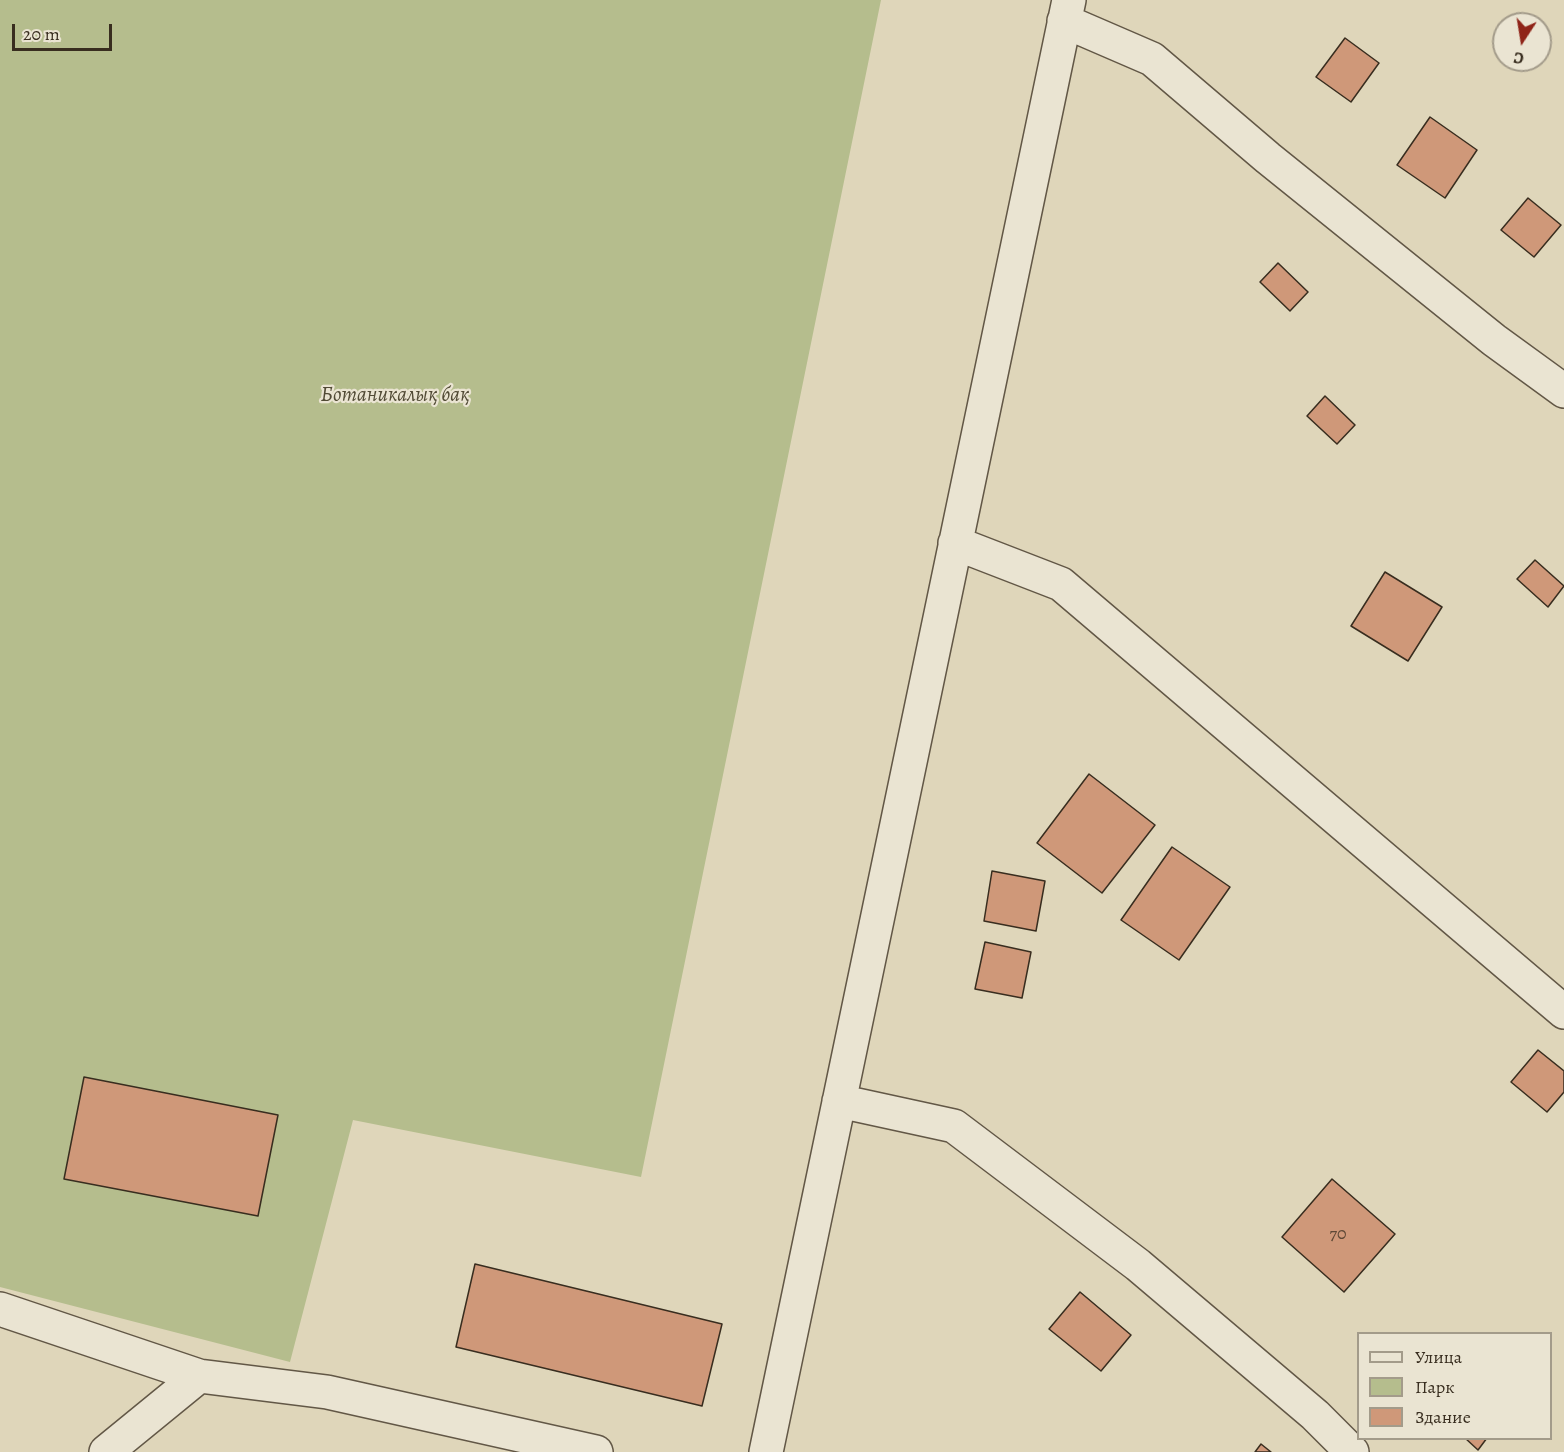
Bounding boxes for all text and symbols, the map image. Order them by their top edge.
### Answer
scale bar [15,12,116,50]
north arrow [1492,12,1552,72]
text: 20 m [23,22,60,46]
text: С [1512,46,1526,69]
park label: Ботаникалық бақ [320,383,470,409]
house number: 70 [1329,1224,1347,1246]
legend [1357,1332,1552,1440]
text: Улица [1415,1345,1462,1369]
text: Парк [1415,1375,1455,1399]
text: Здание [1415,1405,1471,1429]

